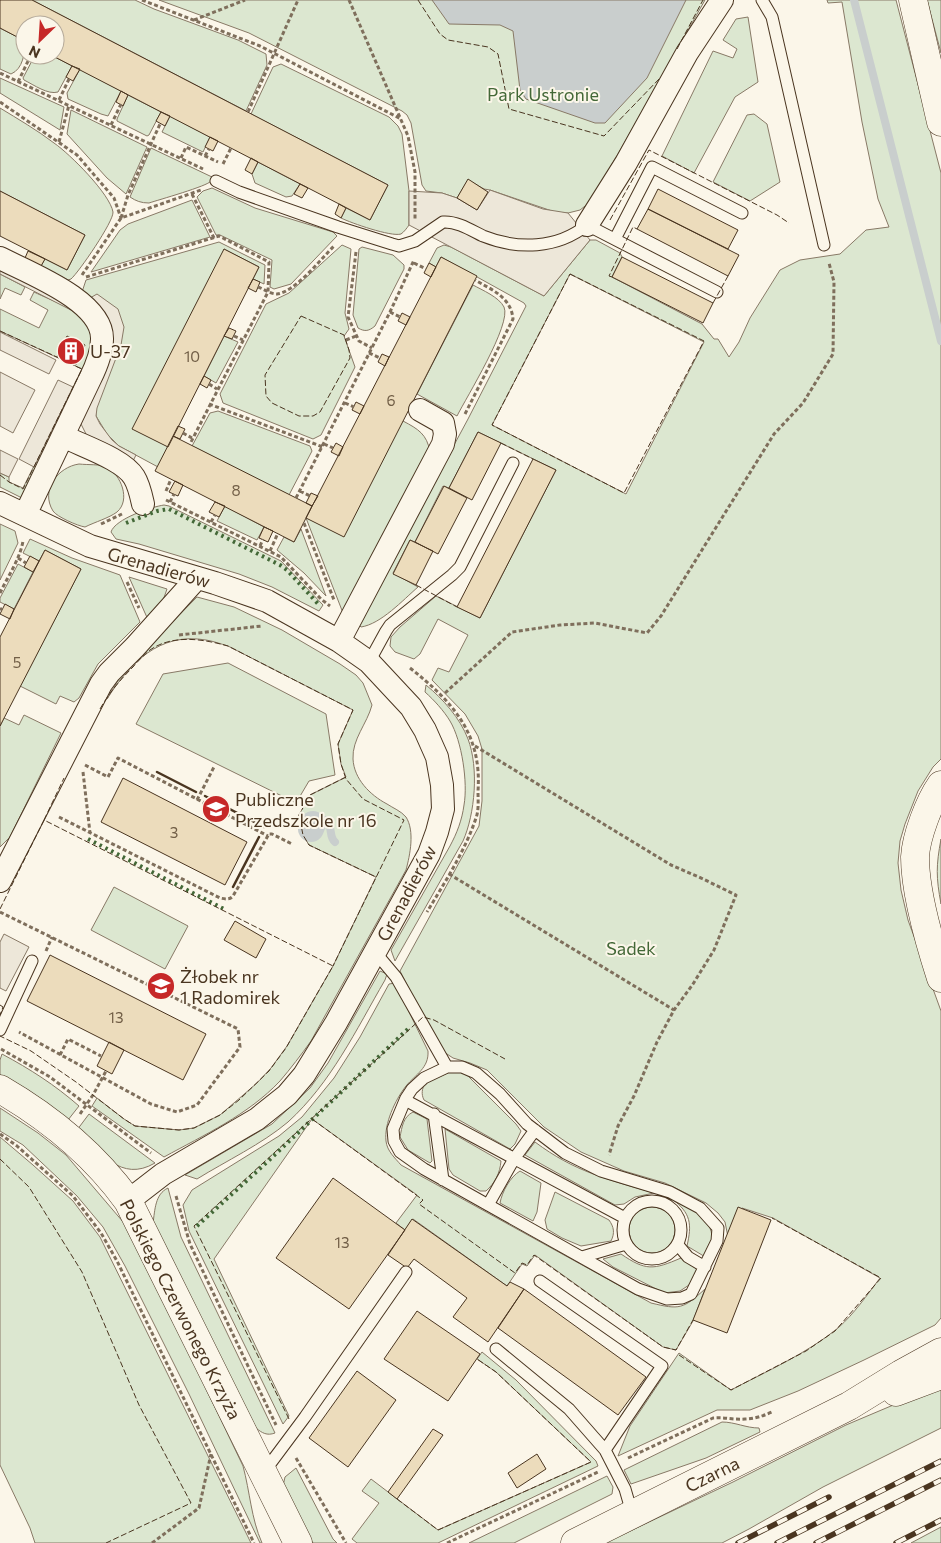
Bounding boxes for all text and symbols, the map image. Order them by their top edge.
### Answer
north arrow [15,15,65,65]
text: N [26,42,43,62]
park label: Park Ustronie [487,83,599,105]
building icon: U-37 [56,336,86,366]
place label: U-37 [90,340,130,362]
house number: 10 [184,347,200,365]
house number: 6 [386,391,396,409]
house number: 8 [231,481,241,499]
street label: Grenadierów [105,542,213,592]
house number: 5 [13,653,21,671]
place label: Publiczne Przedszkole nr 16 [235,788,377,831]
school or university icon: Publiczne Przedszkole nr 16 [201,794,231,824]
house number: 3 [170,823,178,841]
street label: Grenadierów [372,841,440,945]
park label: Sadek [606,937,656,959]
place label: Żłobek nr 1 Radomirek [180,965,280,1008]
school or university icon: Żłobek nr 1 Radomirek [146,971,176,1001]
house number: 13 [109,1008,123,1026]
street label: Polskiego Czerwonego Krzyża [116,1195,246,1423]
house number: 13 [335,1233,349,1251]
street label: Czarna [681,1451,743,1497]

